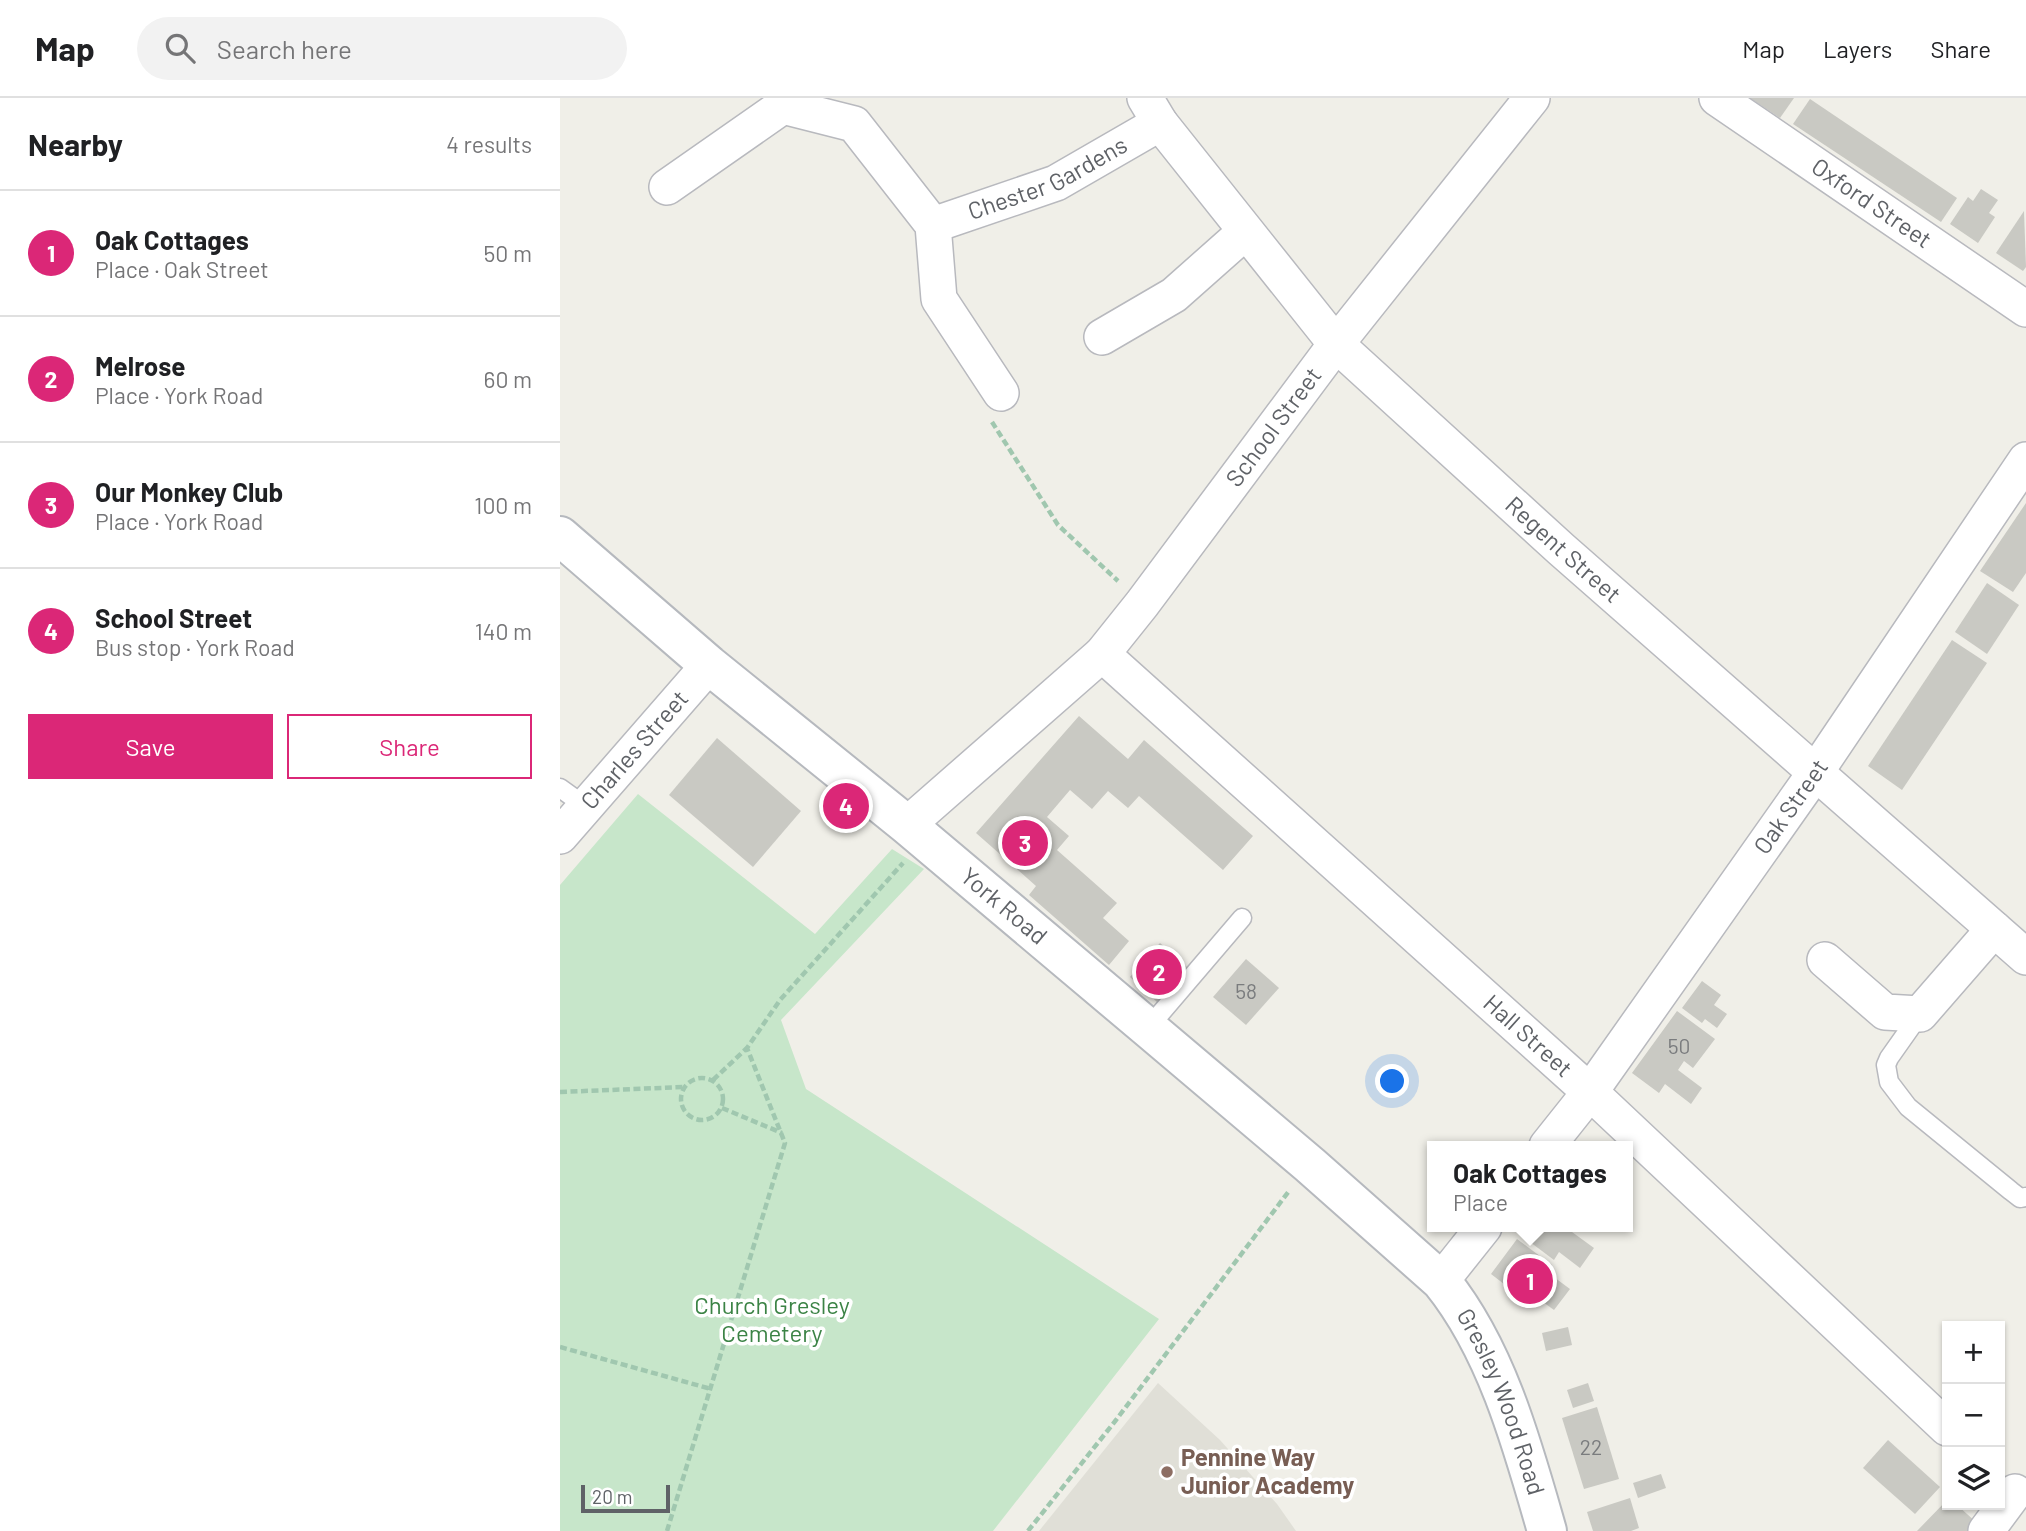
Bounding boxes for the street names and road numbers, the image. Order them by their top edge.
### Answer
street label: Chester Gardens [964,129,1132,225]
street label: Oxford Street [1807,151,1938,253]
street label: School Street [1219,361,1327,492]
street label: Regent Street [1500,490,1628,608]
street label: Charles Street [574,684,693,815]
street label: Oak Street [1747,753,1833,859]
street label: York Road [956,861,1054,950]
street label: Hall Street [1478,988,1579,1082]
street label: Gresley Wood Road [1451,1303,1552,1498]

